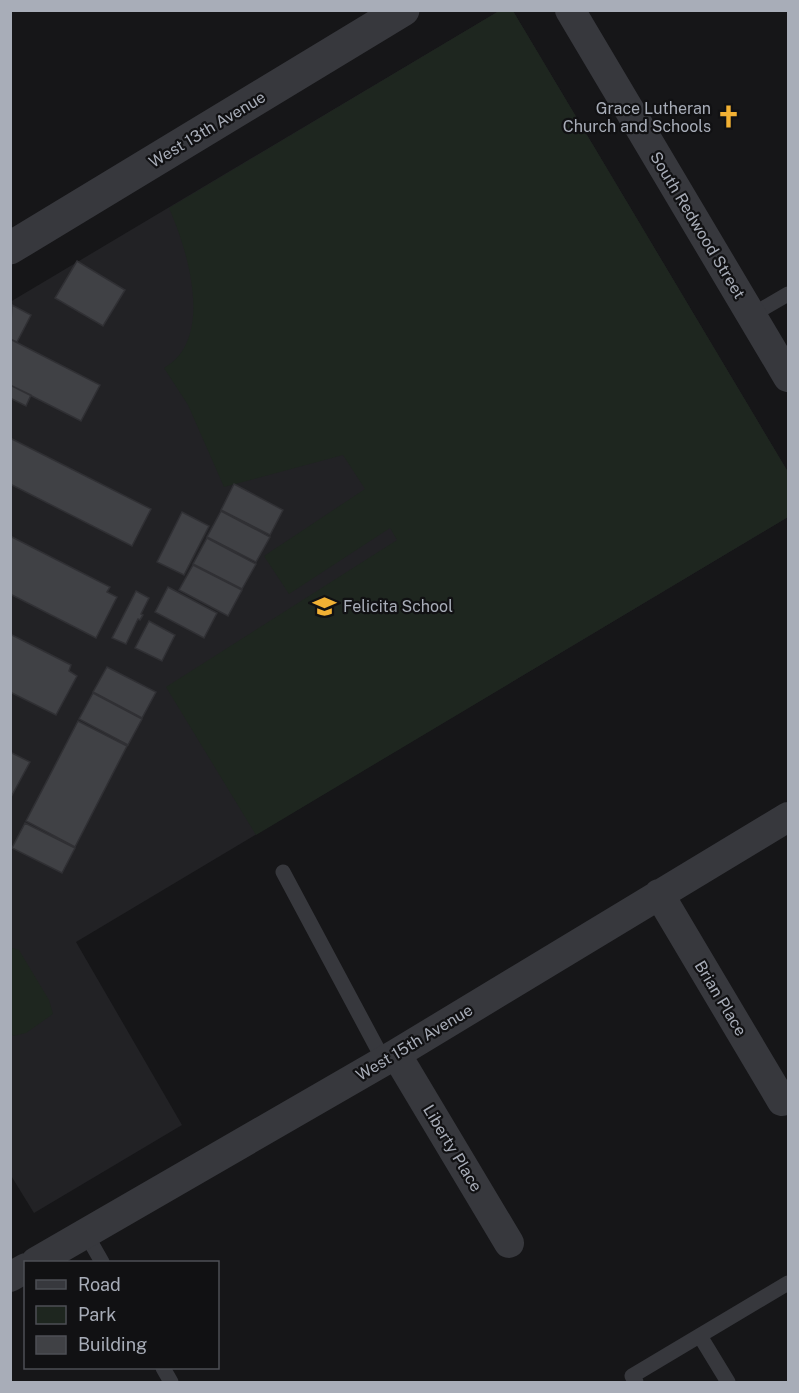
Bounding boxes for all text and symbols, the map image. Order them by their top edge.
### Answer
street label: West 13th Avenue [146,87,269,172]
place label: Grace Lutheran Church and Schools [563,99,711,136]
church icon: Grace Lutheran Church and Schools [716,104,742,130]
street label: South Redwood Street [646,148,749,302]
school or university icon: Felicita School [312,593,338,619]
place label: Felicita School [343,597,453,616]
street label: Brian Place [691,957,750,1039]
street label: West 15th Avenue [353,1000,476,1085]
street label: Liberty Place [419,1101,486,1195]
legend [24,1261,219,1369]
text: Road [78,1274,121,1295]
text: Park [78,1304,116,1325]
text: Building [78,1334,147,1355]

